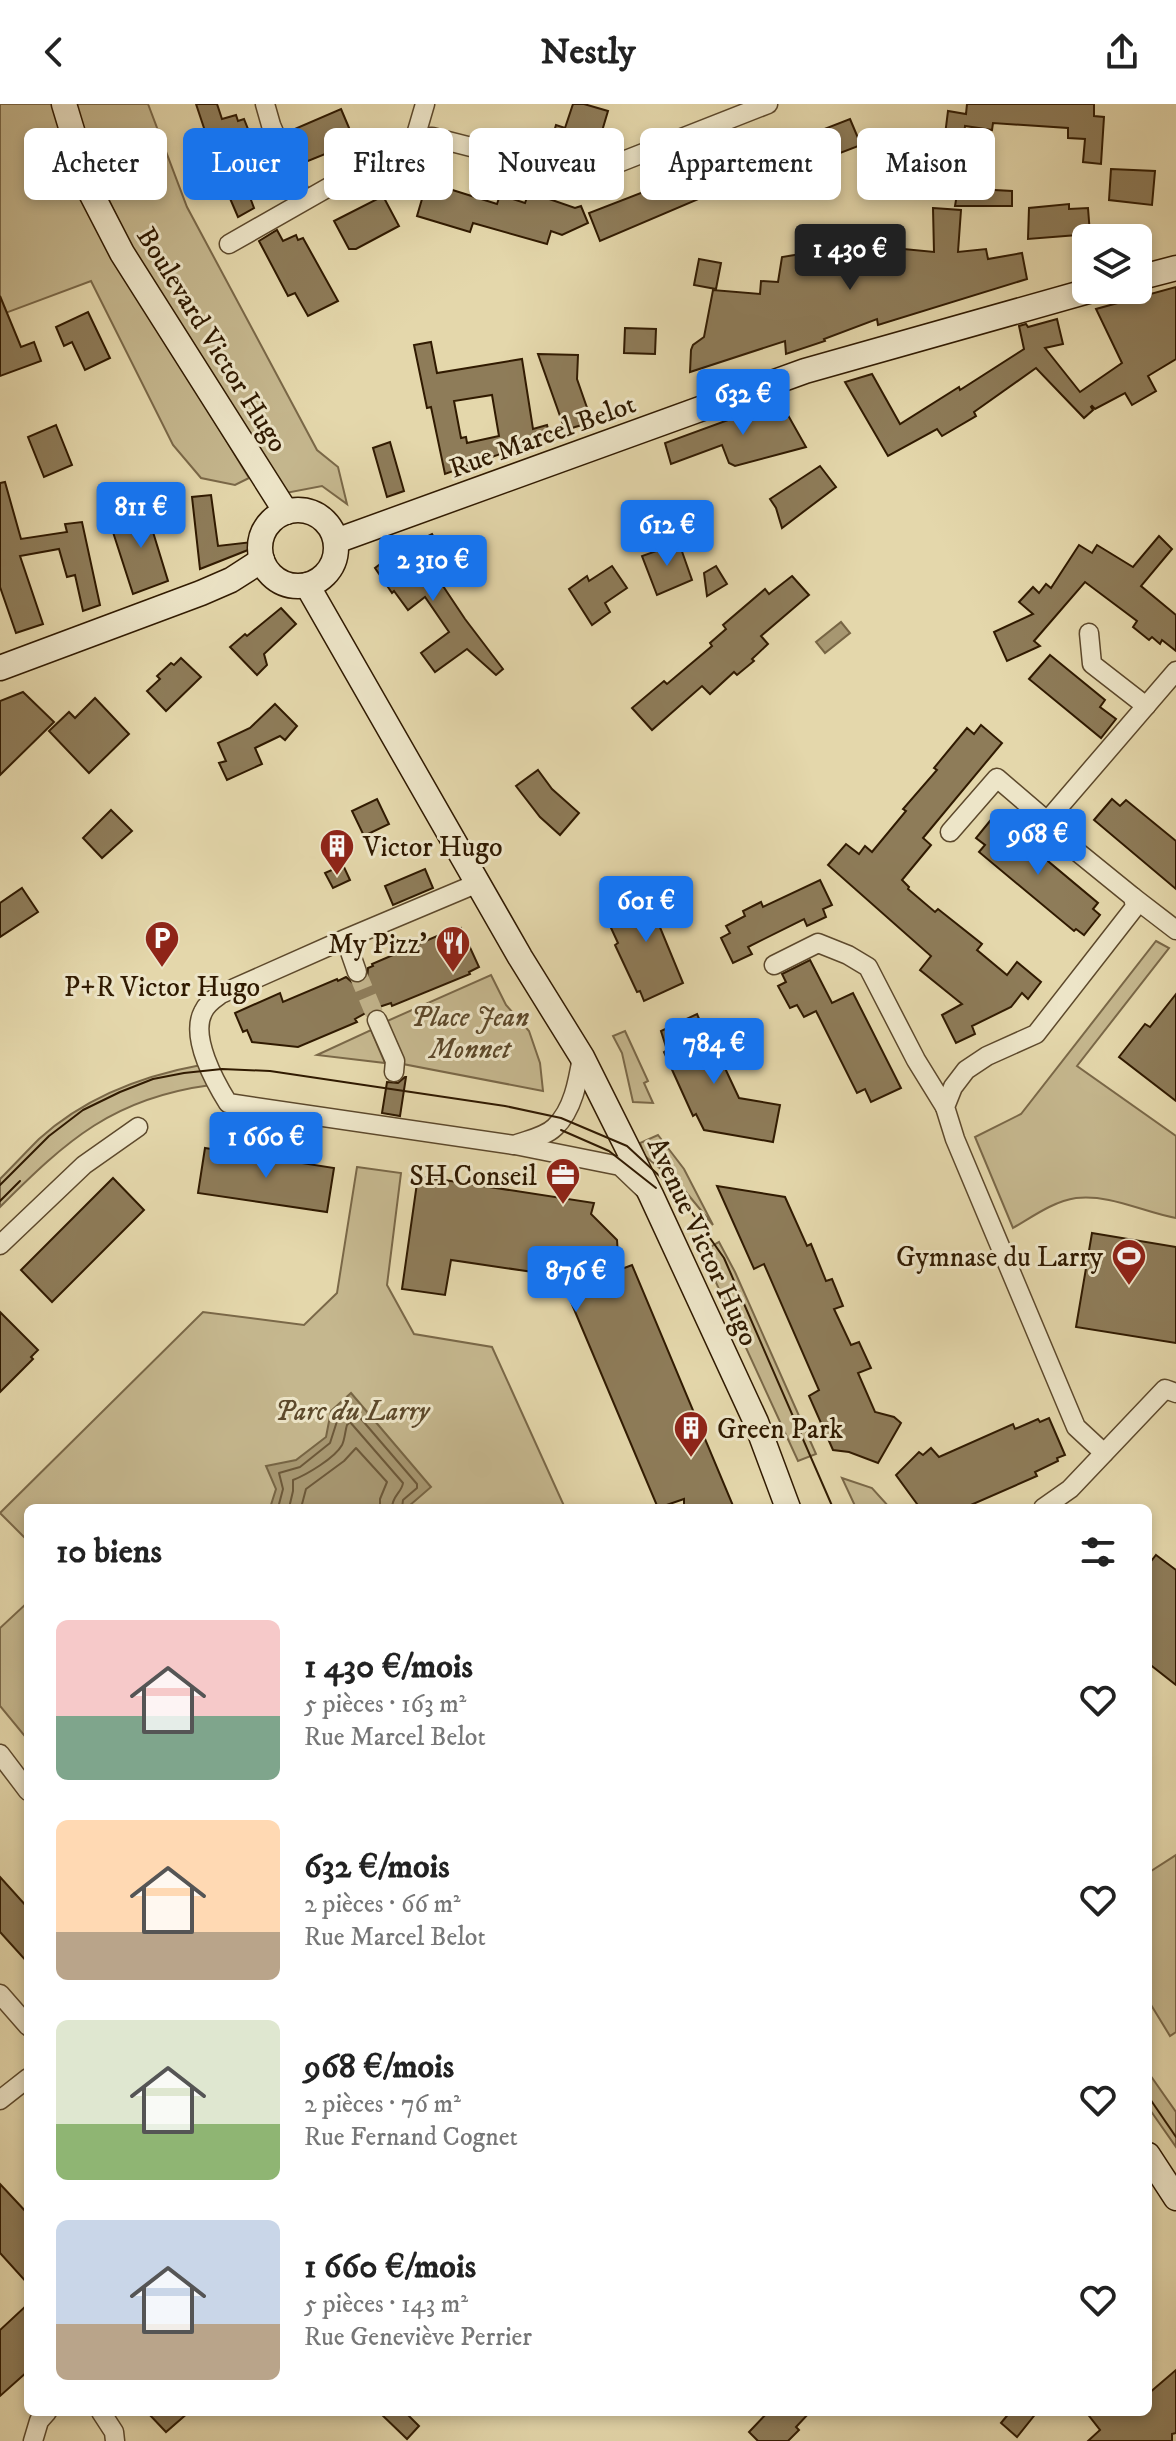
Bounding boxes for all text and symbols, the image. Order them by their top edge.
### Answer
icon: back [32,30,76,74]
text: Nestly [541,30,635,75]
icon: share [1100,30,1144,74]
chip: Acheter [24,128,167,200]
chip: Louer [183,128,308,200]
chip: Filtres [324,128,453,200]
chip: Nouveau [469,128,624,200]
chip: Appartement [640,128,841,200]
chip: Maison [857,128,995,200]
street label: Boulevard Victor Hugo [128,221,295,459]
pin: 1 430 € [776,224,924,292]
map controls [1072,224,1152,304]
button: layers [1072,224,1152,304]
text: 1 430 € [813,233,887,266]
pin: 632 € [687,369,799,437]
text: 632 € [715,378,771,411]
street label: Rue Marcel Belot [445,386,641,486]
pin: 811 € [85,482,197,550]
text: 811 € [115,491,167,524]
pin: 612 € [611,500,723,568]
text: 612 € [639,509,695,542]
pin: 2 310 € [359,535,507,603]
text: 2 310 € [397,544,469,577]
pin: 968 € [982,809,1094,877]
text: 968 € [1008,818,1068,851]
building icon: Victor Hugo [318,827,356,877]
place label: Victor Hugo [362,830,503,865]
pin: 601 € [590,876,702,944]
text: 601 € [617,885,675,918]
parking icon: P+R Victor Hugo [143,919,181,969]
restaurant icon: My Pizz' [434,924,472,974]
place label: My Pizz' [328,927,427,962]
place label: P+R Victor Hugo [64,970,260,1005]
park label: Place Jean Monnet [411,1000,529,1067]
pin: 784 € [658,1018,770,1086]
text: 784 € [683,1027,745,1060]
pin: 1 660 € [192,1112,340,1180]
text: 1 660 € [228,1121,304,1154]
street label: Avenue Victor Hugo [639,1132,766,1352]
office icon: SH Conseil [544,1156,582,1206]
place label: SH Conseil [409,1159,538,1194]
sports icon: Gymnase du Larry [1110,1237,1148,1287]
place label: Gymnase du Larry [896,1240,1104,1275]
pin: 876 € [520,1246,632,1314]
text: 876 € [546,1255,606,1288]
park label: Parc du Larry [275,1394,431,1429]
building icon: Green Park [672,1409,710,1459]
place label: Green Park [717,1412,843,1447]
icon: filters [1076,1530,1120,1574]
text: 10 biens [56,1531,162,1573]
text: 1 430 €/mois [304,1646,473,1688]
icon: home [120,1652,216,1748]
icon: heart [1076,1678,1120,1722]
text: 5 pièces · 163 m² [304,1688,467,1721]
text: Rue Marcel Belot [304,1721,486,1754]
text: 632 €/mois [304,1846,450,1888]
icon: home [120,1852,216,1948]
icon: heart [1076,1878,1120,1922]
text: 2 pièces · 66 m² [304,1888,461,1921]
text: Rue Marcel Belot [304,1921,486,1954]
text: 968 €/mois [304,2046,454,2088]
icon: home [120,2052,216,2148]
icon: heart [1076,2078,1120,2122]
text: 2 pièces · 76 m² [304,2088,461,2121]
text: Rue Fernand Cognet [304,2121,518,2154]
text: 1 660 €/mois [304,2246,476,2288]
icon: home [120,2252,216,2348]
icon: heart [1076,2278,1120,2322]
text: 5 pièces · 143 m² [304,2288,468,2321]
text: Rue Geneviève Perrier [304,2321,532,2354]

